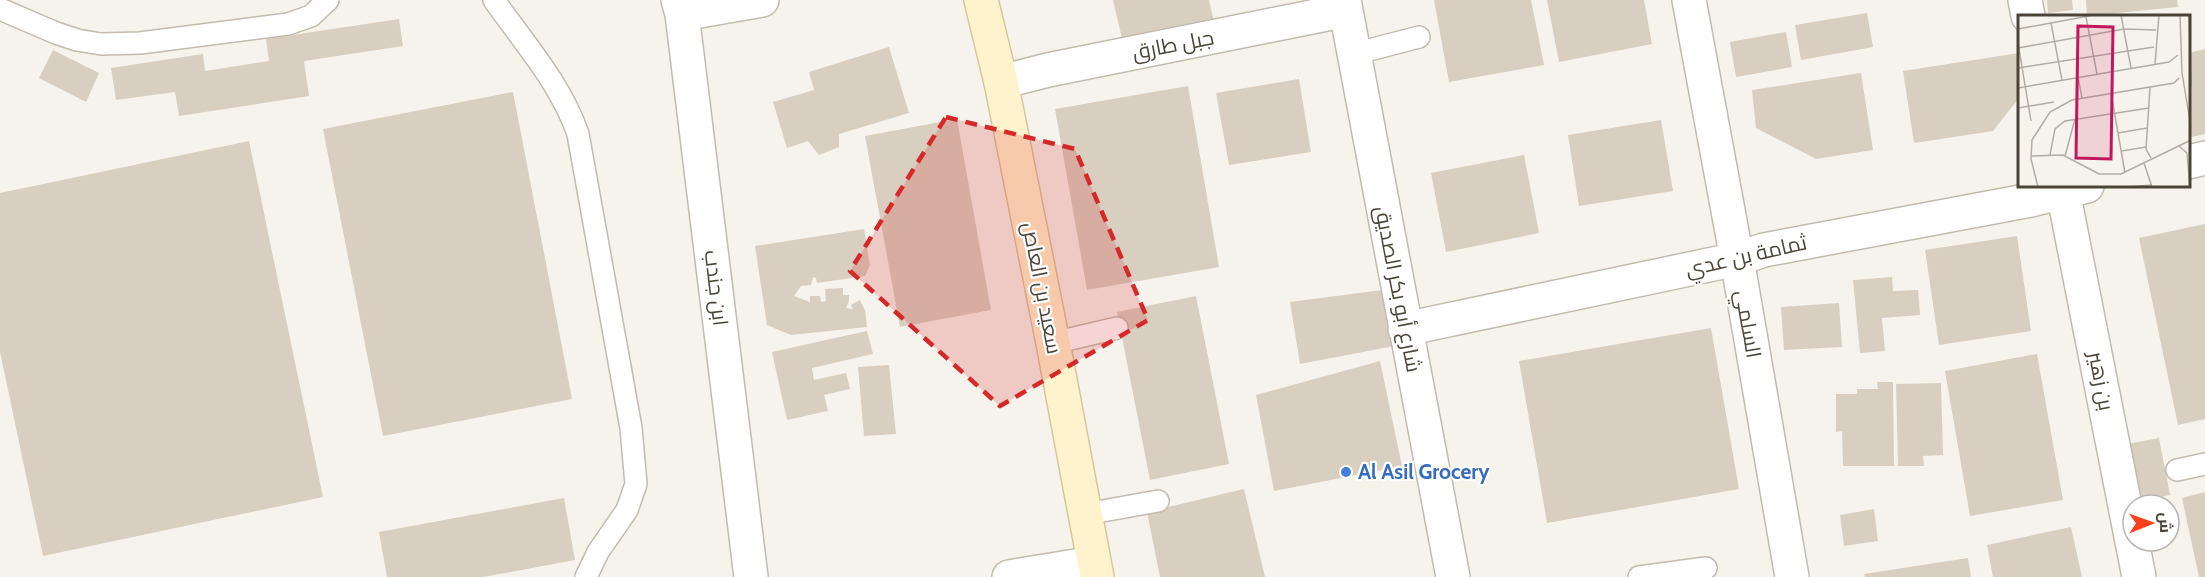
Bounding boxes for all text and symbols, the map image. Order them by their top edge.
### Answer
inset map [2018,15,2190,188]
street label: جبل طارق [1130,24,1216,66]
street label: شارع أبو بكر الصديق [1368,204,1427,375]
street label: سعيد بن العاص [1016,220,1068,356]
street label: ثمامة بن عدي [1683,229,1810,286]
street label: ابن جندب [698,249,734,327]
street label: السلمي [1726,288,1767,361]
street label: بن زهير [2082,348,2119,413]
place label: Al Asil Grocery [1358,459,1490,484]
marker: Al Asil Grocery [1339,465,1353,479]
north arrow [2121,493,2181,553]
text: ش [2156,512,2175,533]

